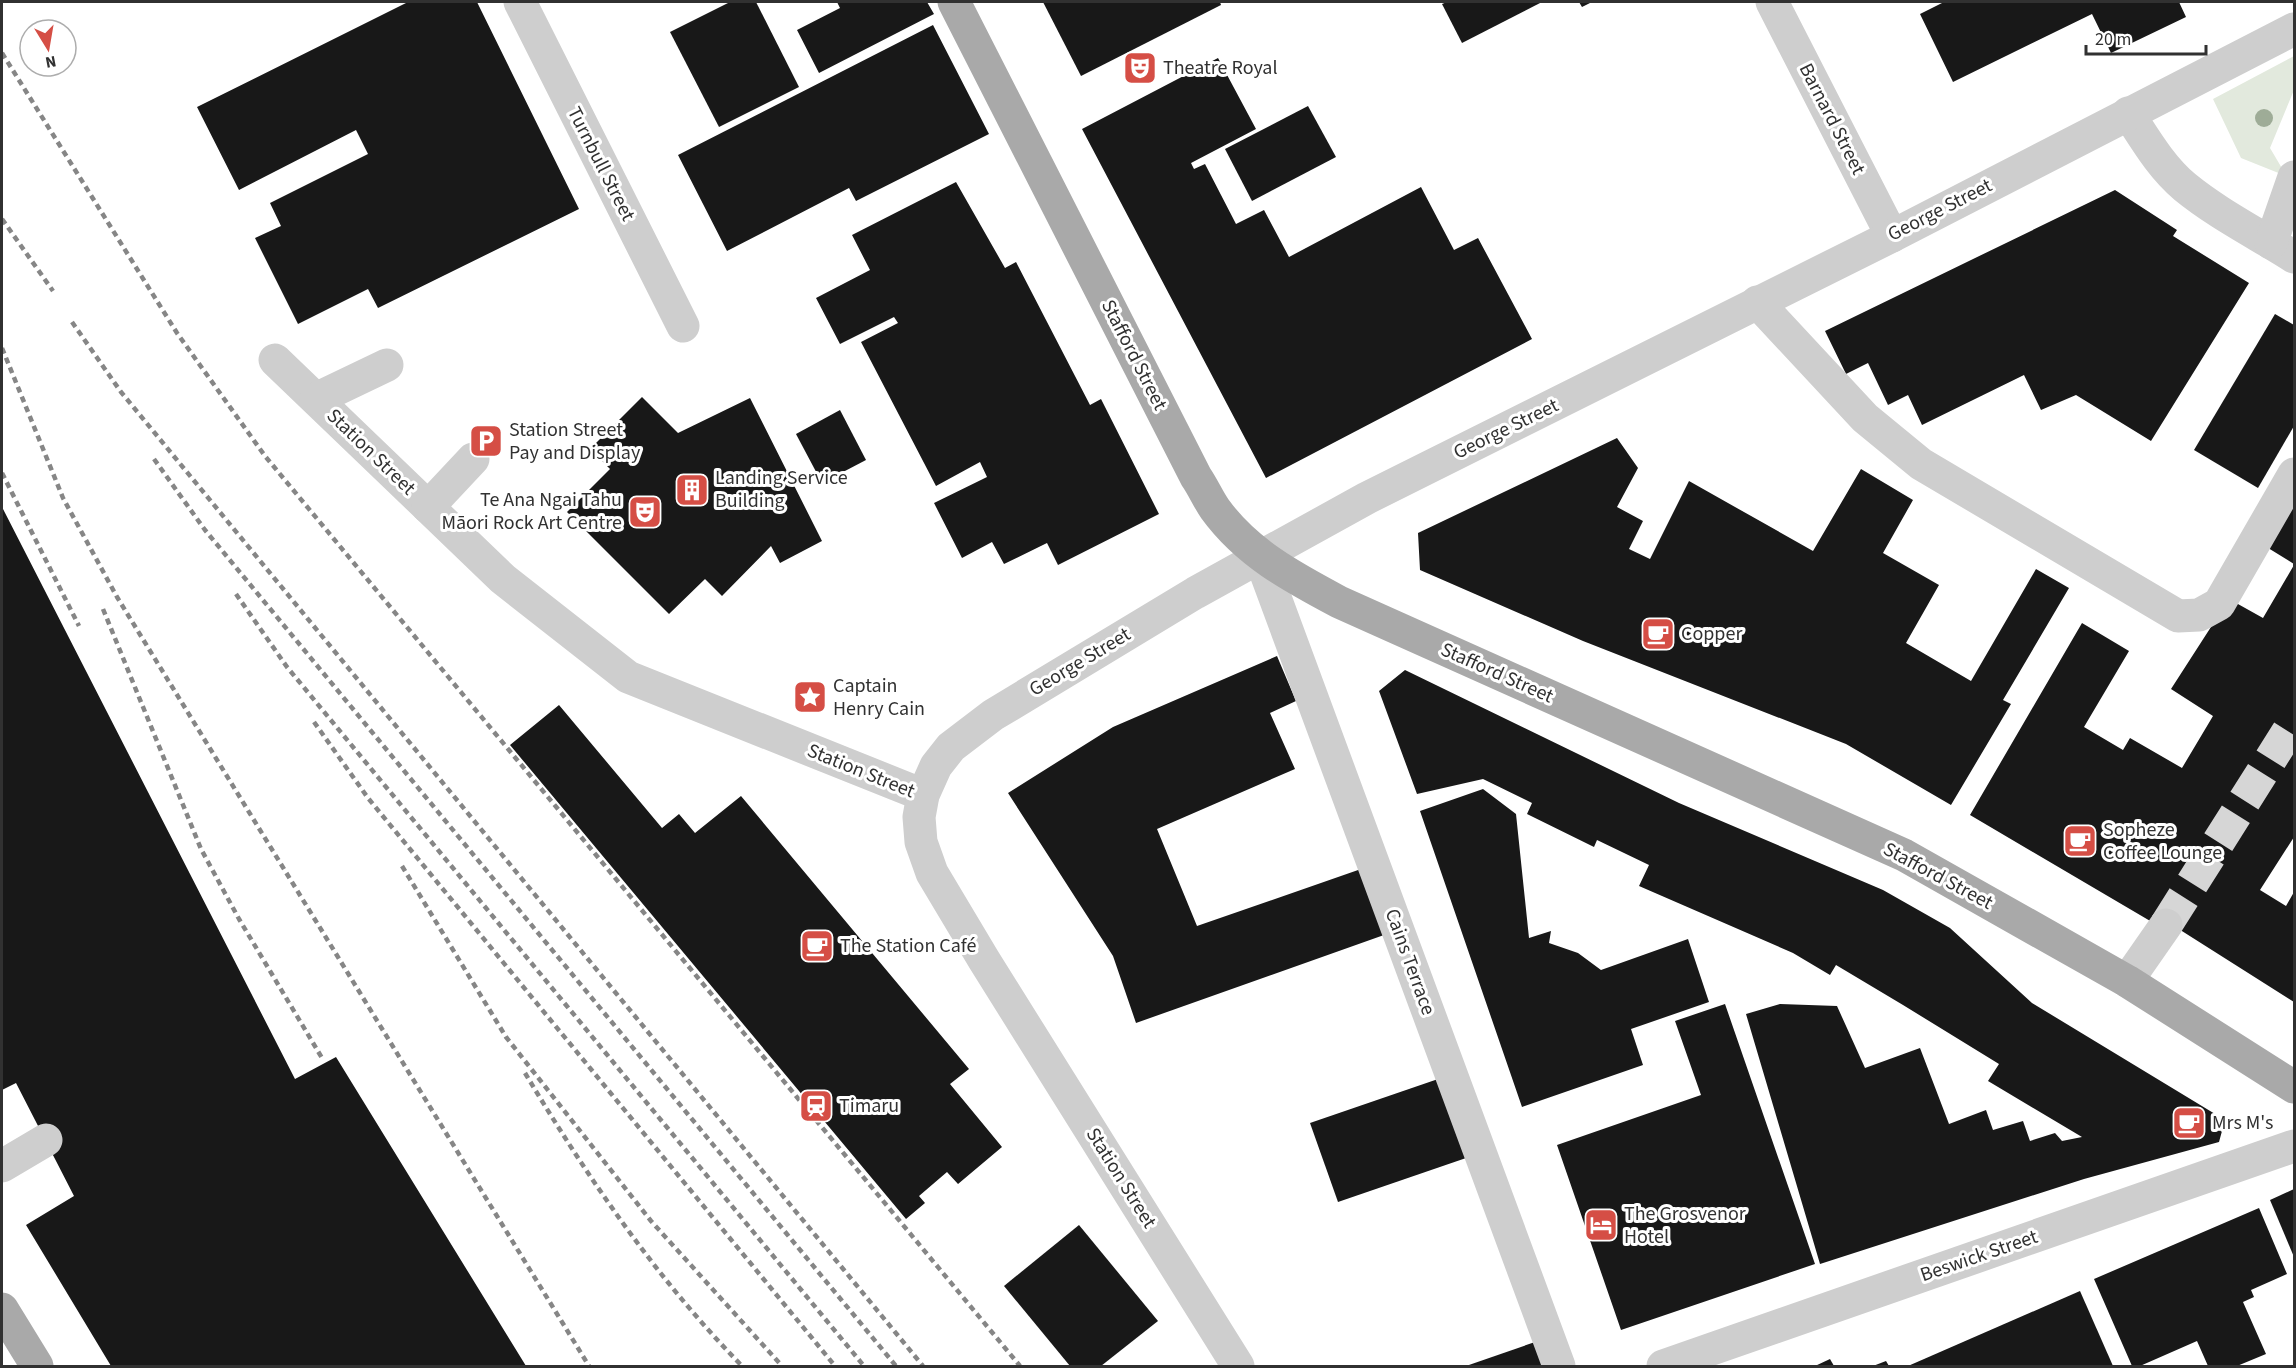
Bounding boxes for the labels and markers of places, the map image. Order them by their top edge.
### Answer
theatre icon: Theatre Royal [1122,50,1158,86]
place label: Theatre Royal [1163,54,1278,82]
place label: Station Street Pay and Display [509,416,641,467]
parking icon: Station Street Pay and Display [468,423,504,459]
place label: Landing Service Building [715,464,848,515]
building icon: Landing Service Building [674,472,710,508]
place label: Te Ana Ngai Tahu Māori Rock Art Centre [441,486,622,537]
theatre icon: Te Ana Ngai Tahu Māori Rock Art Centre [627,494,663,530]
cafe icon: Copper [1640,616,1676,652]
place label: Copper [1681,620,1742,648]
place label: Captain Henry Cain [833,672,925,723]
place icon: Captain Henry Cain [792,679,828,715]
place label: Sopheze Coffee Lounge [2103,816,2222,867]
cafe icon: Sopheze Coffee Lounge [2062,823,2098,859]
cafe icon: The Station Café [799,928,835,964]
place label: The Station Café [840,932,976,960]
station icon: Timaru [798,1088,834,1124]
place label: Timaru [839,1092,899,1120]
cafe icon: Mrs M's [2171,1105,2207,1141]
place label: Mrs M's [2212,1109,2273,1137]
place label: The Grosvenor Hotel [1624,1200,1746,1251]
hotel icon: The Grosvenor Hotel [1583,1207,1619,1243]

